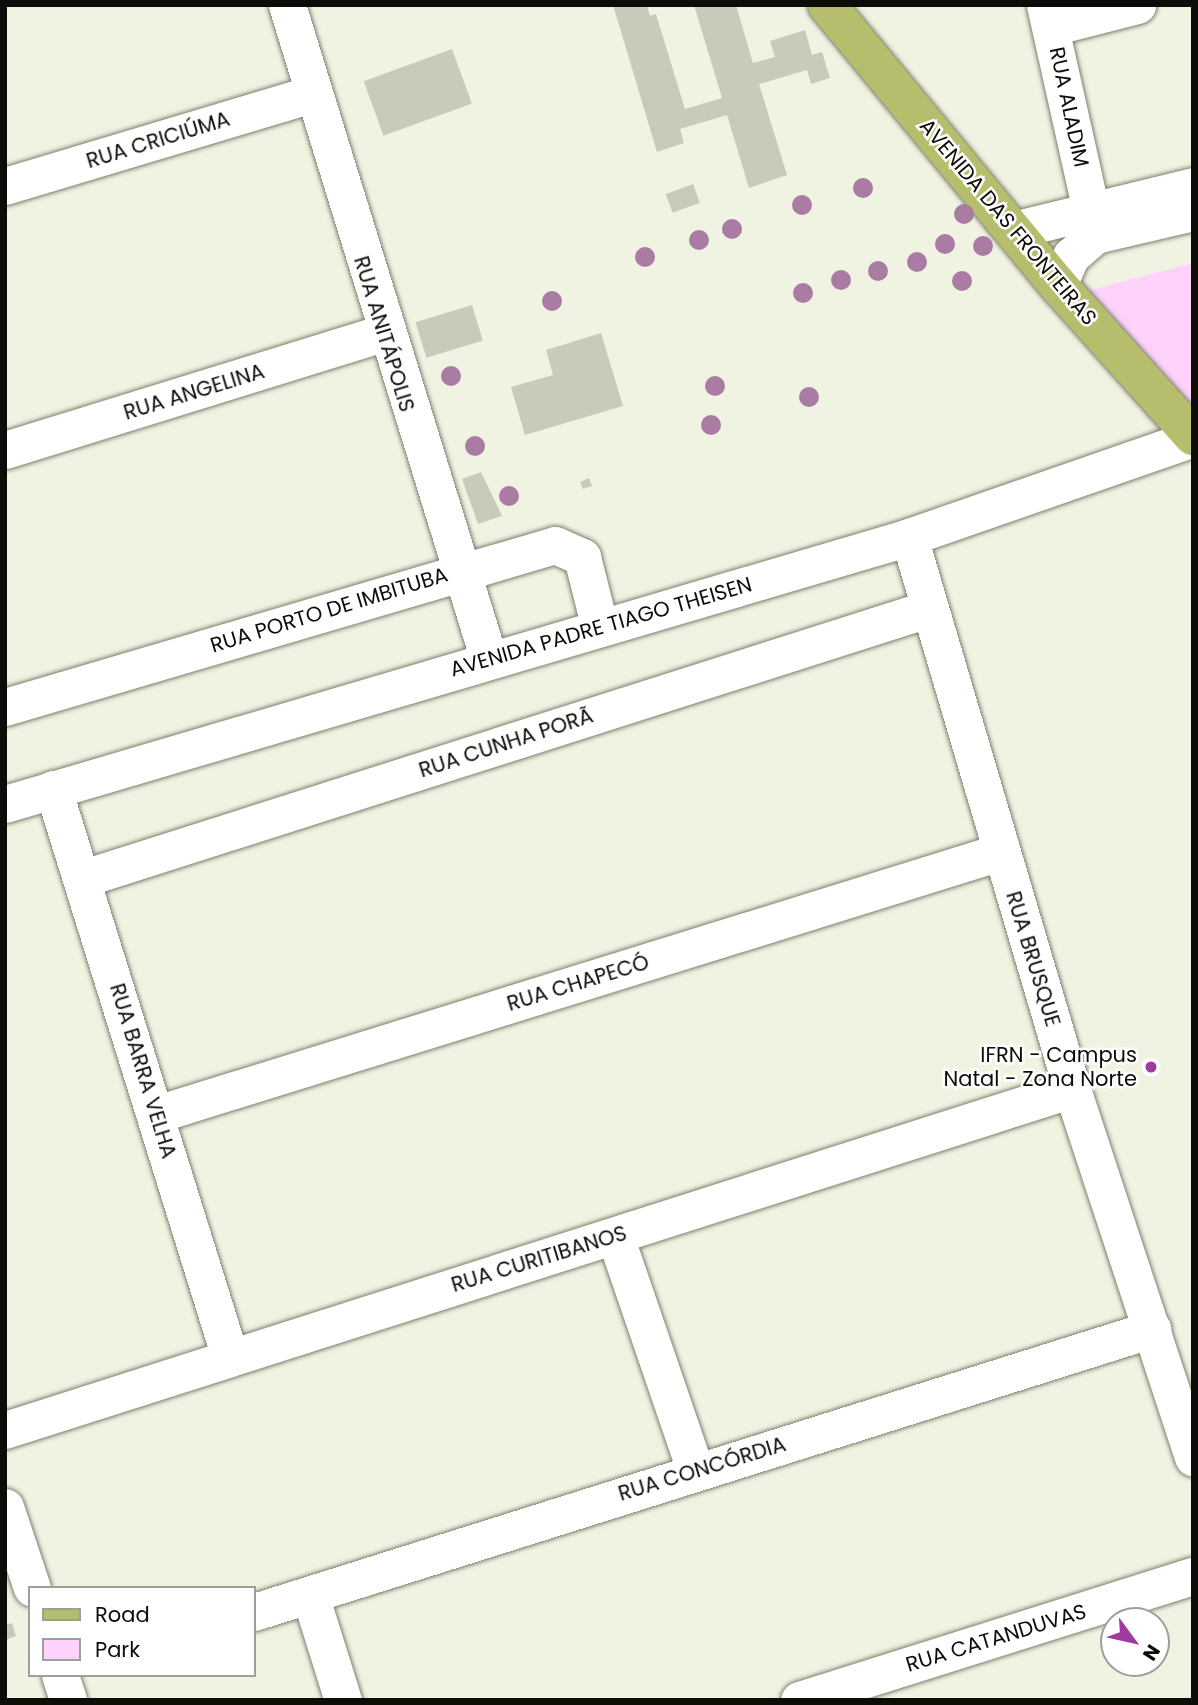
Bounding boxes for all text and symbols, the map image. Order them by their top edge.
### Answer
street label: RUA ALADIM [1044,45,1094,169]
street label: RUA CRICIÚMA [83,106,233,174]
street label: AVENIDA DAS FRONTEIRAS [914,114,1102,330]
street label: RUA ANITÁPOLIS [348,253,420,415]
street label: RUA ANGELINA [121,359,267,425]
street label: RUA PORTO DE IMBITUBA [207,562,451,658]
street label: AVENIDA PADRE TIAGO THEISEN [447,572,755,682]
street label: RUA CUNHA PORÃ [416,703,596,783]
street label: RUA BRUSQUE [1000,888,1066,1030]
street label: RUA CHAPECÓ [504,949,652,1017]
street label: RUA BARRA VELHA [104,980,182,1162]
place label: IFRN - Campus Natal - Zona Norte [944,1042,1137,1092]
marker: IFRN - Campus Natal - Zona Norte [1143,1059,1159,1075]
street label: RUA CURITIBANOS [448,1220,630,1298]
street label: RUA CONCÓRDIA [615,1432,789,1506]
legend [28,1586,256,1677]
street label: RUA CATANDUVAS [903,1599,1089,1677]
text: Road [95,1600,150,1629]
north arrow [1100,1607,1170,1677]
text: Park [95,1635,140,1664]
text: N [1136,1639,1167,1666]

